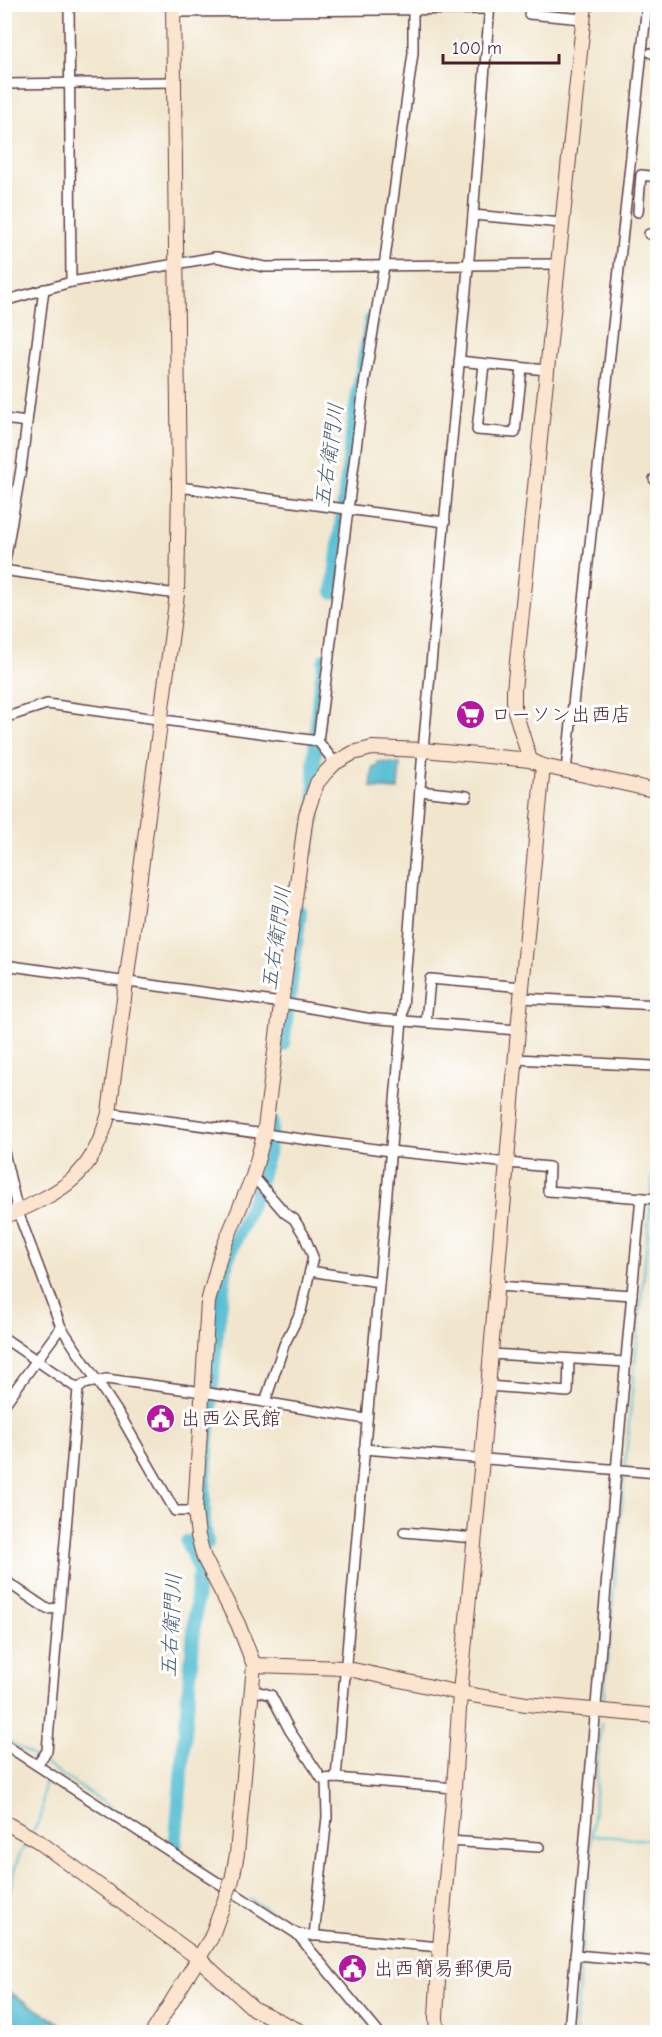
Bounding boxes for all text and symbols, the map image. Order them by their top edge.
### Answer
scale bar [443,27,558,65]
text: 100 m [452,38,502,59]
water label: 五右衛門川 [310,401,348,509]
supermarket icon: ローソン出西店 [454,698,486,730]
place label: ローソン出西店 [491,703,631,726]
water label: 五右衛門川 [257,884,295,992]
public building icon: 出西公民館 [144,1402,176,1434]
place label: 出西公民館 [181,1407,281,1430]
water label: 五右衛門川 [156,1572,186,1678]
public building icon: 出西簡易郵便局 [337,1952,369,1984]
place label: 出西簡易郵便局 [374,1957,514,1980]

